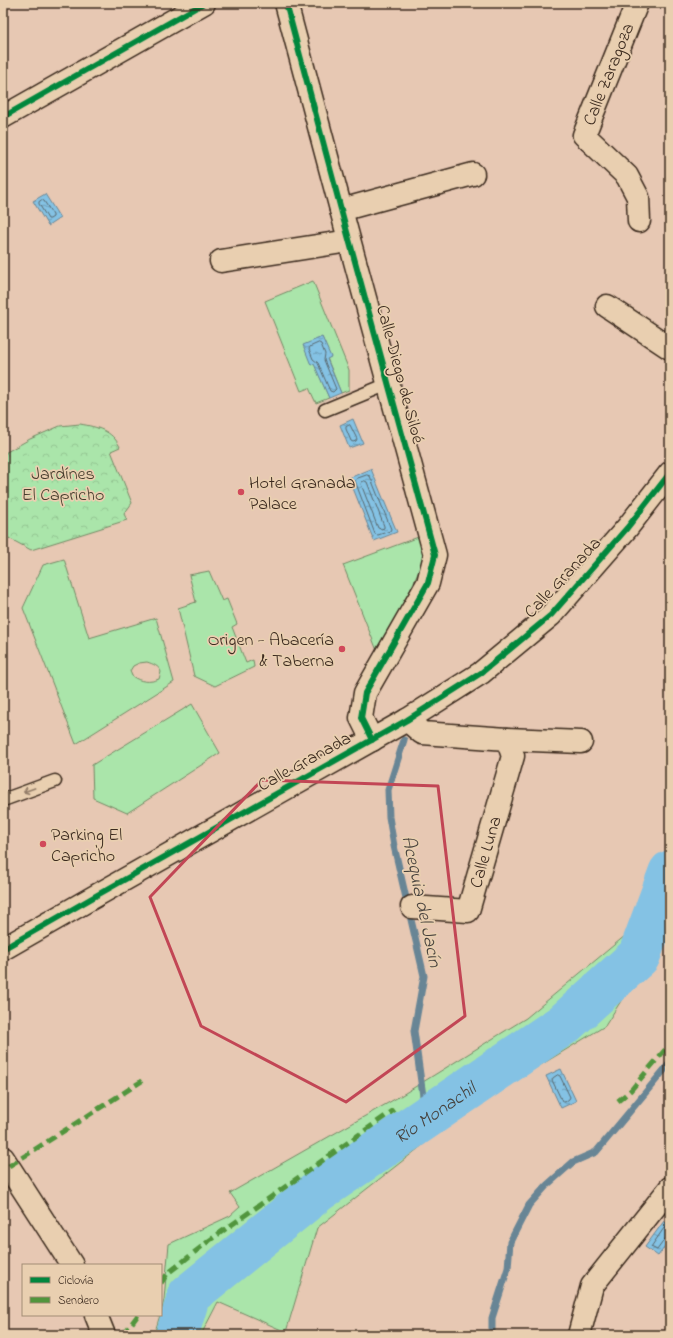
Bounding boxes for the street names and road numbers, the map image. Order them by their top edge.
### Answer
street label: Calle Zaragoza [578,20,643,130]
street label: Calle Diego de Siloé [367,302,430,448]
street label: Calle Granada [519,532,608,625]
street label: Calle Granada [254,726,356,799]
street label: Calle Luna [464,814,510,892]

